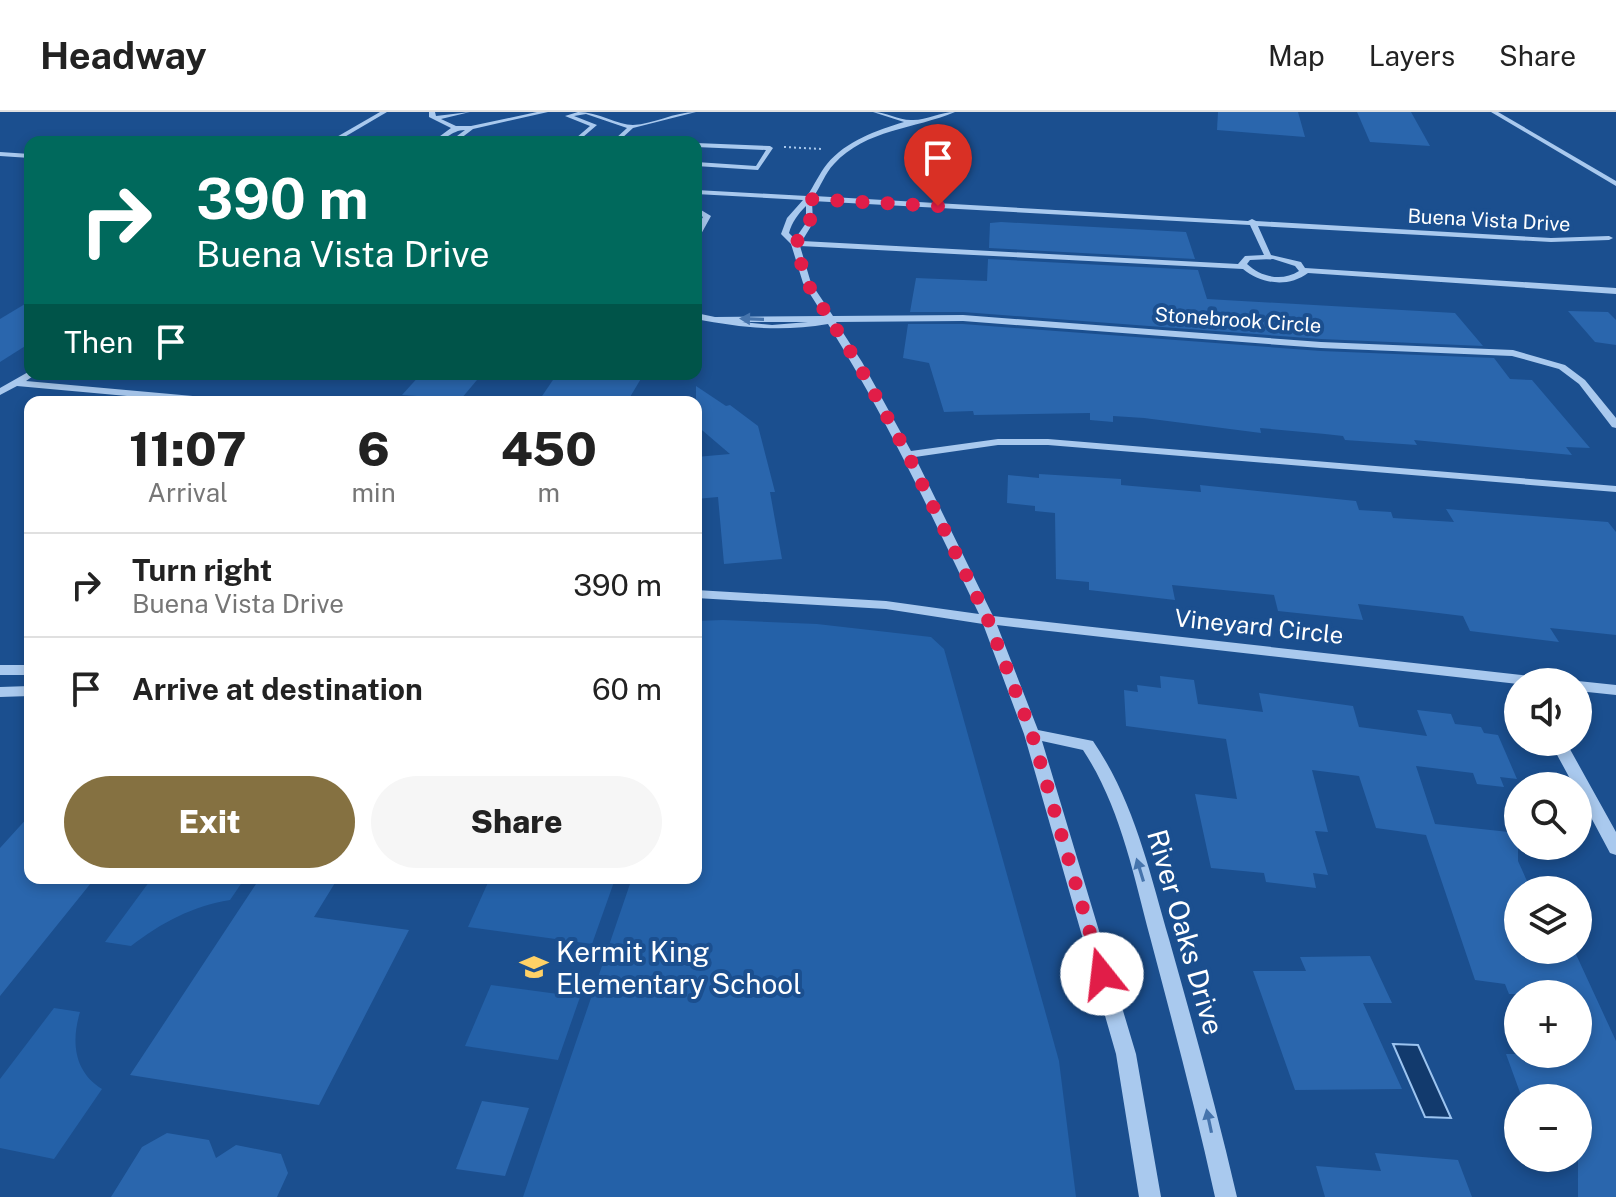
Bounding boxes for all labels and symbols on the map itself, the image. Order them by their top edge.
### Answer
pin [904,124,972,206]
street label: Buena Vista Drive [1407,204,1571,236]
street label: Stonebrook Circle [1154,302,1322,338]
one-way arrow [739,313,764,326]
street label: Vineyard Circle [1173,603,1345,649]
street label: River Oaks Drive [1141,825,1231,1039]
one-way arrow [1133,858,1146,882]
position arrow [1060,932,1144,1016]
place label: Kermit King Elementary School [556,935,802,1000]
school or university icon: Kermit King Elementary School [519,952,549,982]
one-way arrow [1202,1108,1215,1133]

